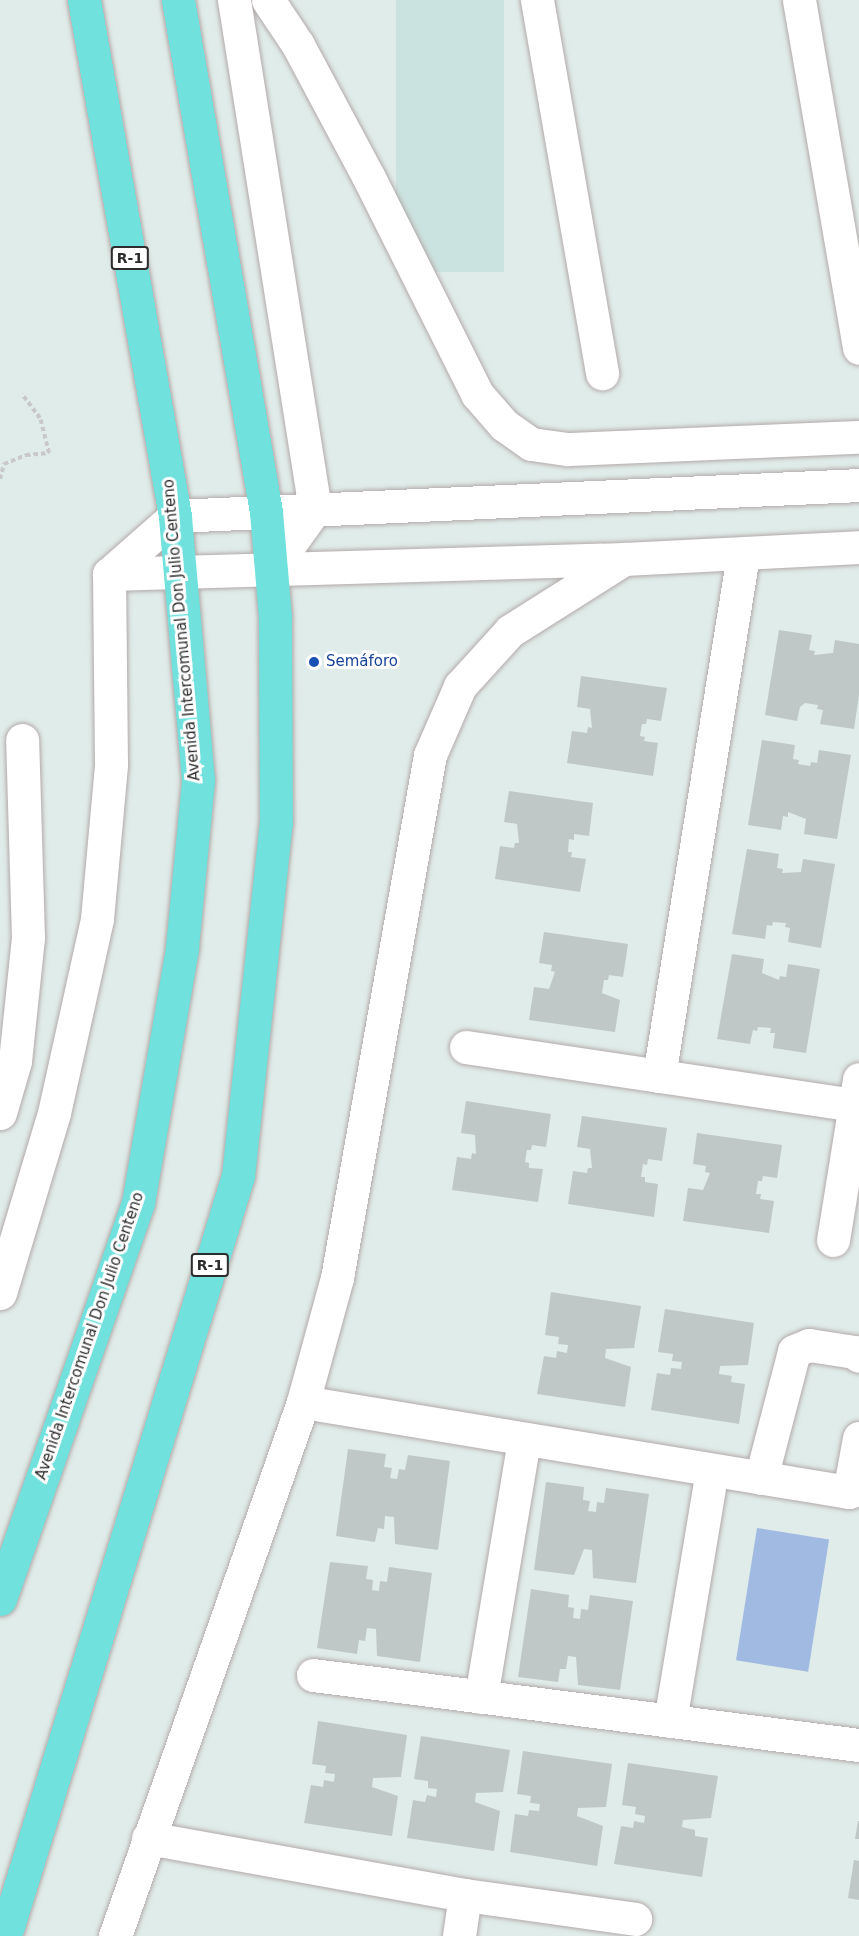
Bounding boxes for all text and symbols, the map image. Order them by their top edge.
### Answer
road number: R-1 [110,247,150,269]
street label: Avenida Intercomunal Don Julio Centeno [160,478,204,782]
place label: Semáforo [326,653,398,671]
marker: Semáforo [307,655,321,669]
street label: Avenida Intercomunal Don Julio Centeno [32,1190,148,1482]
road number: R-1 [190,1254,230,1276]

